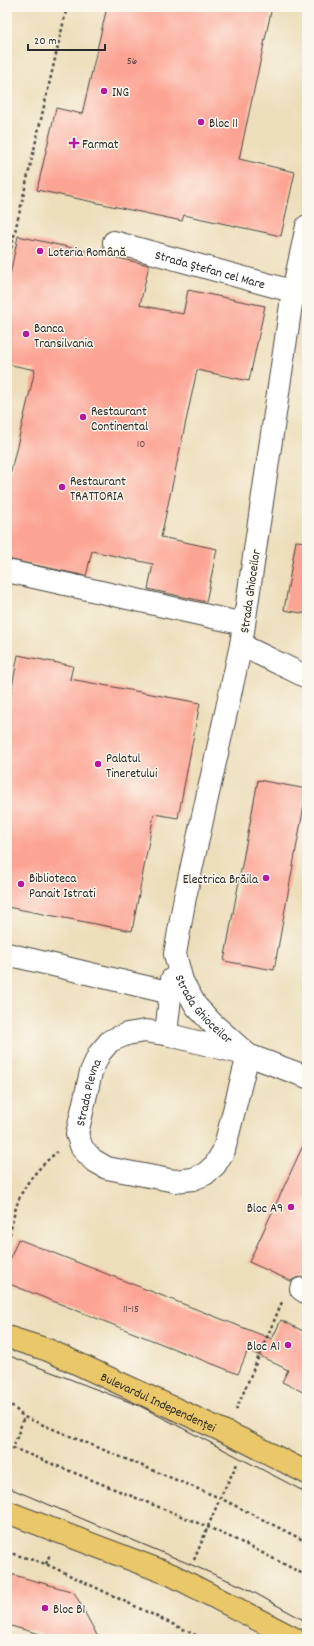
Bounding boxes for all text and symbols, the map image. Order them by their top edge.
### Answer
scale bar [28,26,105,52]
text: 20 m [34,33,57,50]
house number: 56 [127,54,137,70]
place label: ING [112,84,129,103]
marker: ING [99,86,109,96]
place label: Bloc 11 [209,115,238,134]
marker: Bloc 11 [196,117,206,127]
place label: Farmat [82,136,119,155]
marker: Farmat [69,138,79,148]
place label: Loteria Română [48,244,126,263]
marker: Loteria Română [35,246,45,256]
street label: Strada Ștefan cel Mare [152,247,267,295]
place label: Banca Transilvania [34,320,94,354]
marker: Banca Transilvania [21,329,31,339]
place label: Restaurant Continental [91,403,148,437]
marker: Restaurant Continental [78,412,88,422]
house number: 10 [137,437,145,453]
place label: Restaurant TRATTORIA [70,473,126,507]
marker: Restaurant TRATTORIA [57,482,67,492]
street label: Strada Ghioceilor [236,548,267,634]
place label: Palatul Tineretului [106,750,158,784]
marker: Palatul Tineretului [93,759,103,769]
place label: Biblioteca Panait Istrati [29,870,96,904]
place label: Electrica Brăila [183,871,259,890]
marker: Electrica Brăila [261,873,271,883]
marker: Biblioteca Panait Istrati [16,879,26,889]
street label: Strada Ghioceilor [169,973,236,1049]
street label: Strada Plevna [72,1056,108,1128]
place label: Bloc A9 [247,1200,283,1219]
marker: Bloc A9 [286,1202,296,1212]
house number: 11-15 [123,1302,139,1318]
place label: Bloc A1 [247,1338,280,1357]
marker: Bloc A1 [283,1340,293,1350]
street label: Bulevardul Independenței [97,1369,219,1439]
place label: Bloc B1 [53,1601,85,1620]
marker: Bloc B1 [40,1603,50,1613]

